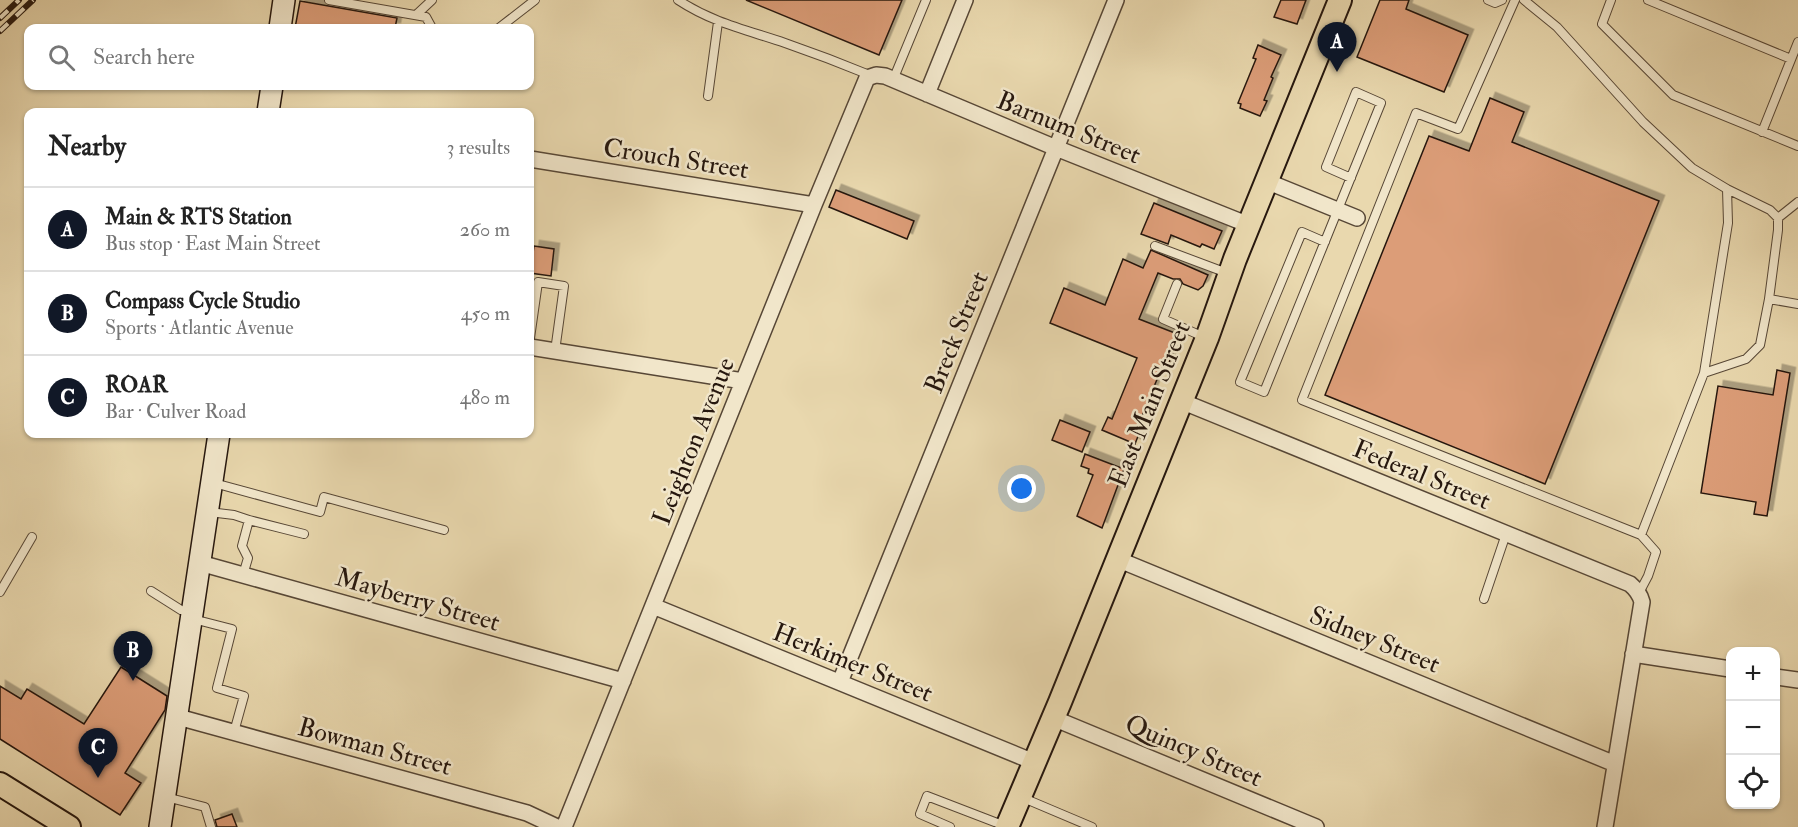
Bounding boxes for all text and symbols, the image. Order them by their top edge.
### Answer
pin: A [1318,22,1356,72]
search box [24,24,534,90]
icon: search [45,41,78,74]
text: Search here [93,43,195,71]
street label: Barnum Street [992,85,1145,171]
text: Nearby [48,131,126,163]
street label: Crouch Street [601,132,751,186]
text: 3 results [447,135,510,160]
text: Main & RTS Station [105,203,292,231]
text: A [61,217,74,242]
text: 260 m [460,217,510,242]
text: Bus stop · East Main Street [105,231,321,256]
street label: Breck Street [918,267,996,398]
text: Compass Cycle Studio [105,287,300,315]
text: B [61,301,74,326]
text: 450 m [461,301,510,326]
text: Sports · Atlantic Avenue [105,315,294,340]
street label: East Main Street [1102,317,1198,492]
street label: Leighton Avenue [646,353,742,530]
text: ROAR [105,371,168,399]
text: C [60,385,75,410]
text: 480 m [460,385,510,410]
text: Bar · Culver Road [105,399,246,424]
street label: Federal Street [1348,433,1495,517]
your location [1007,474,1036,503]
street label: Mayberry Street [332,561,504,639]
street label: Sidney Street [1305,599,1445,681]
street label: Herkimer Street [768,616,937,710]
pin: B [114,632,152,681]
map controls [1726,647,1780,809]
button: + [1726,647,1780,701]
button: − [1726,701,1780,755]
street label: Quincy Street [1120,708,1267,794]
street label: Bowman Street [294,711,455,783]
pin: C [78,728,118,778]
button: locate [1726,755,1780,809]

